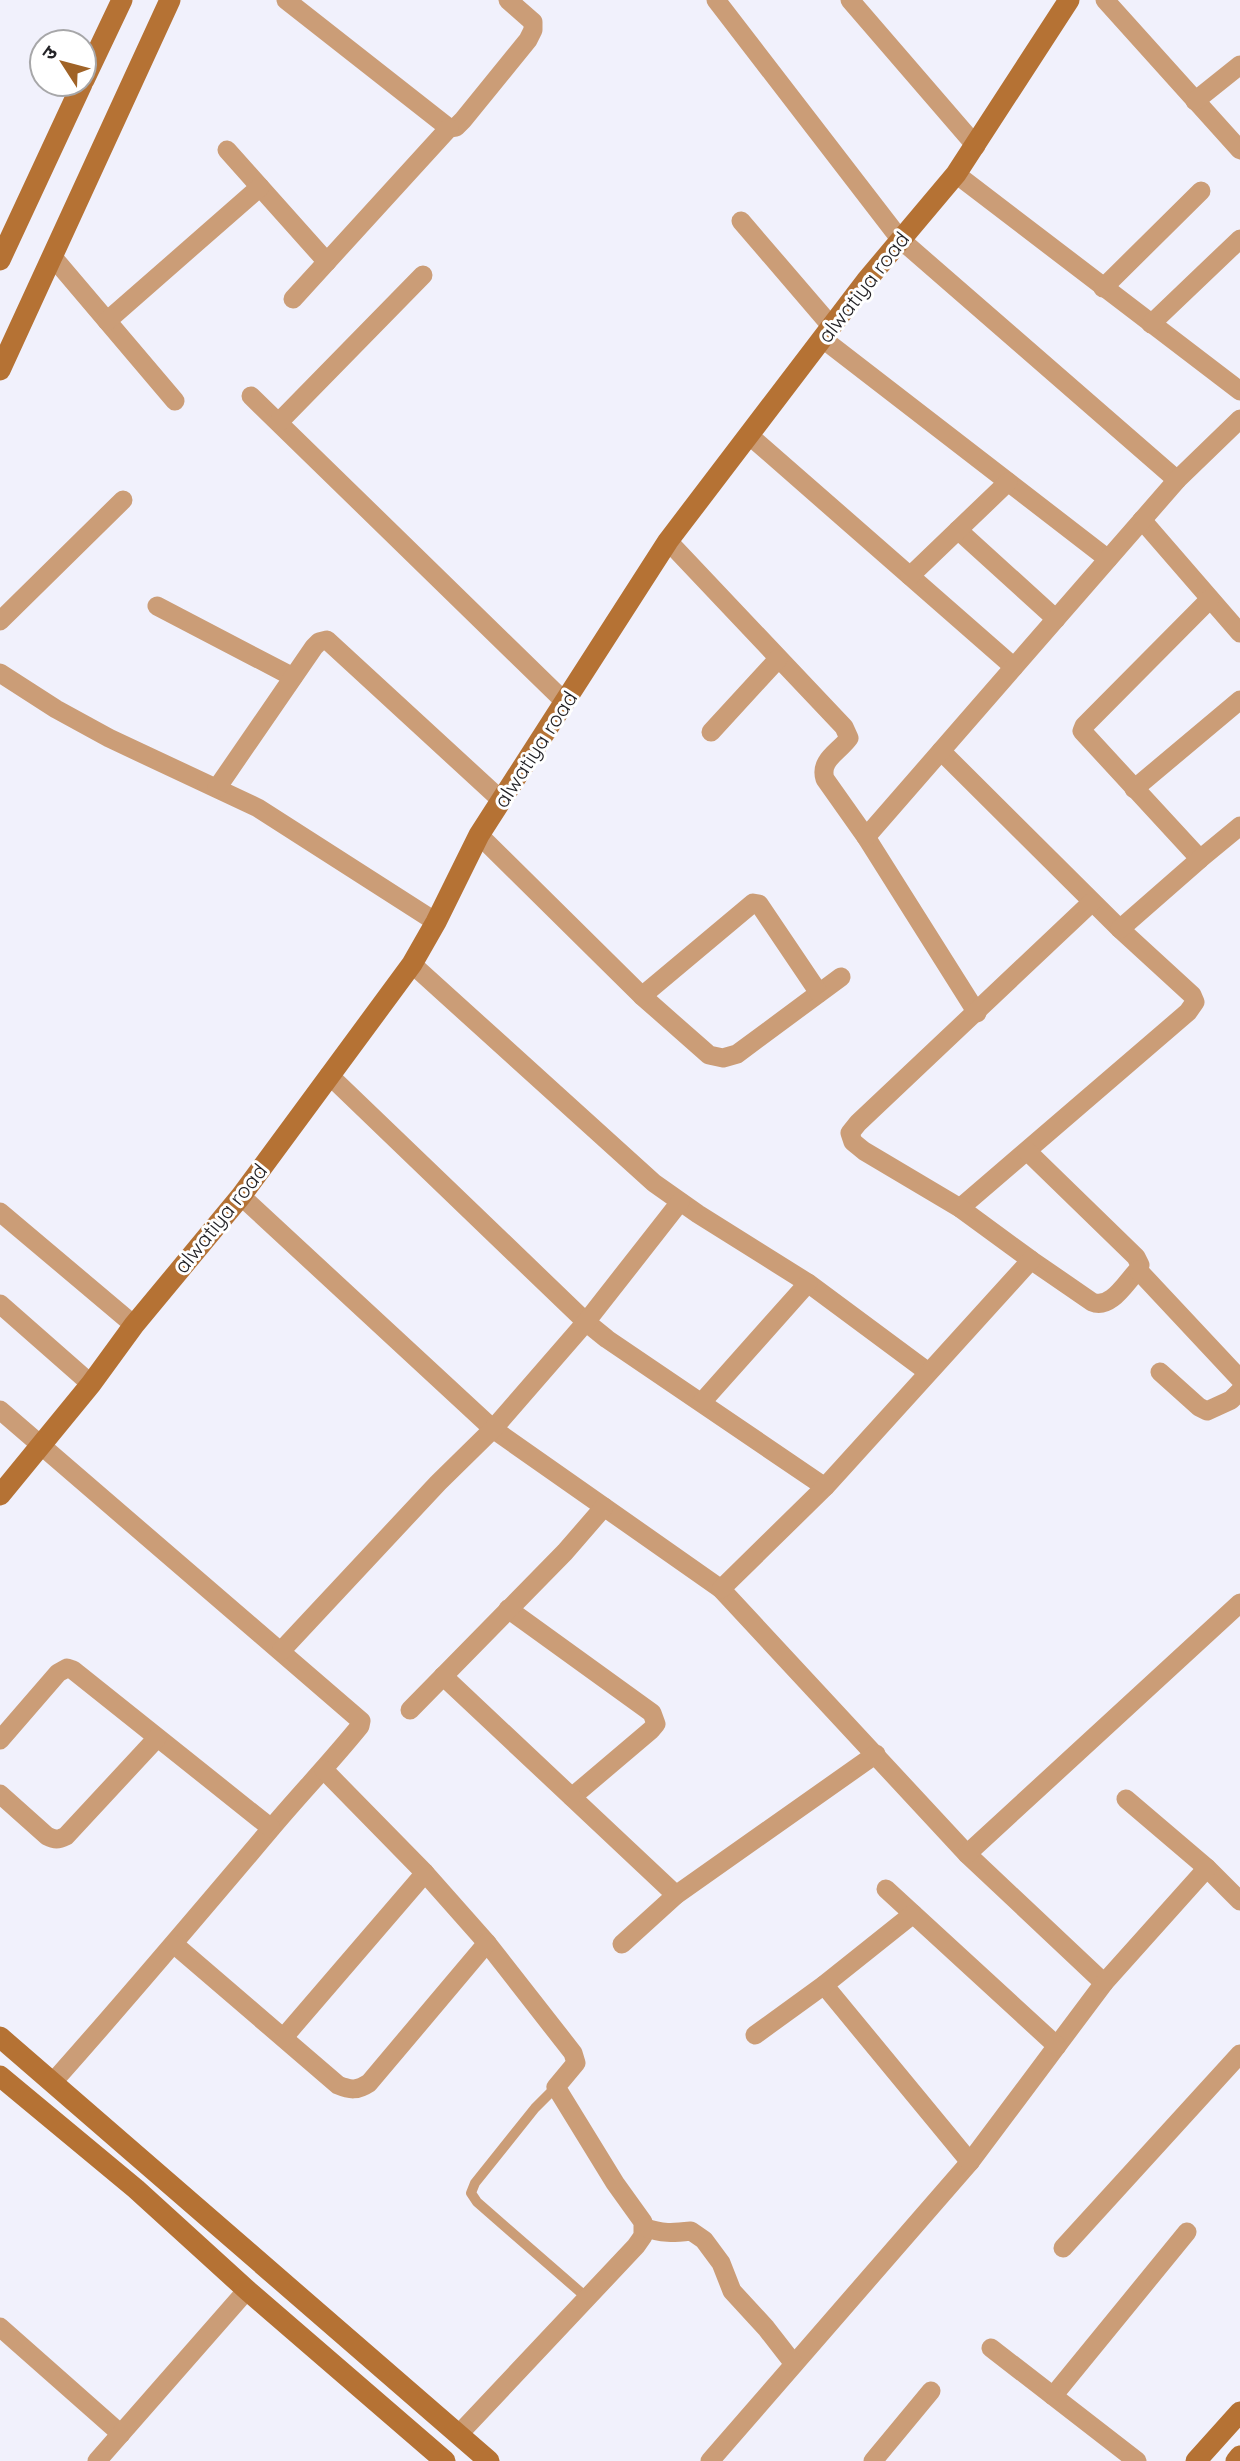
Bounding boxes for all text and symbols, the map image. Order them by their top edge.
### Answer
north arrow [28,28,98,98]
text: उ [36,41,63,65]
street label: alwatiya road [812,226,914,348]
street label: alwatiya road [488,686,582,812]
street label: alwatiya road [168,1158,272,1278]

